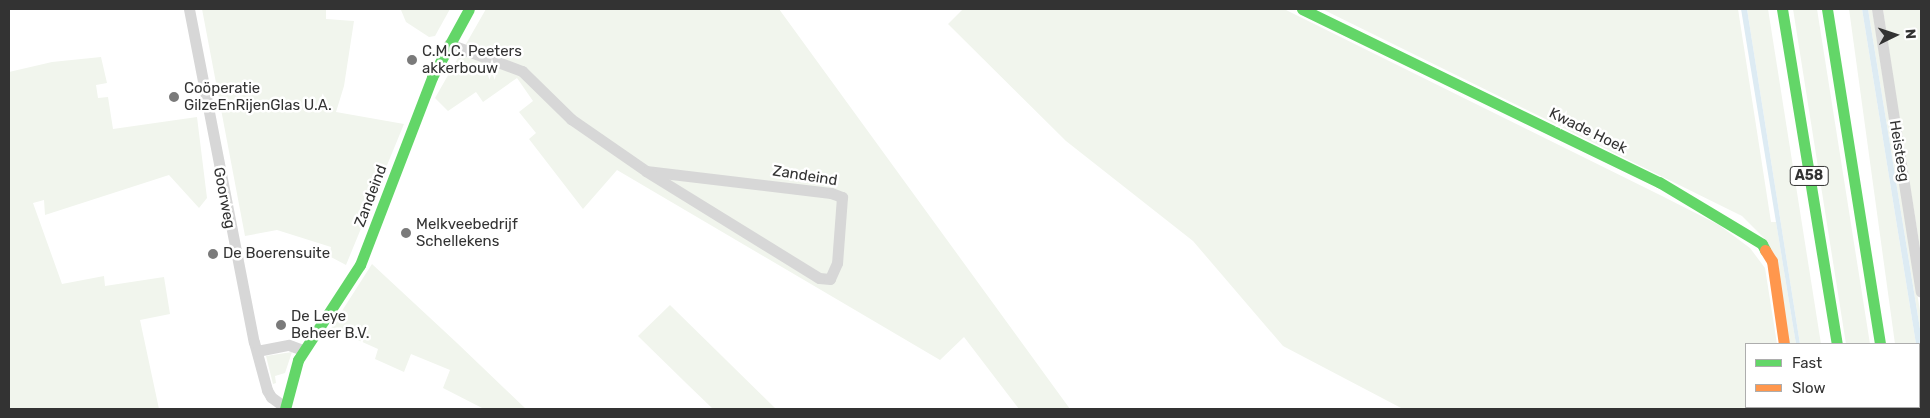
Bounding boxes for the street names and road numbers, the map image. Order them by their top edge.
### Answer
street label: Kwade Hoek [1546,104,1630,158]
street label: Heisteeg [1885,119,1913,183]
street label: Zandeind [351,162,391,230]
street label: Zandeind [771,162,839,190]
road number: A58 [1789,165,1829,188]
street label: Goorweg [209,166,239,230]

